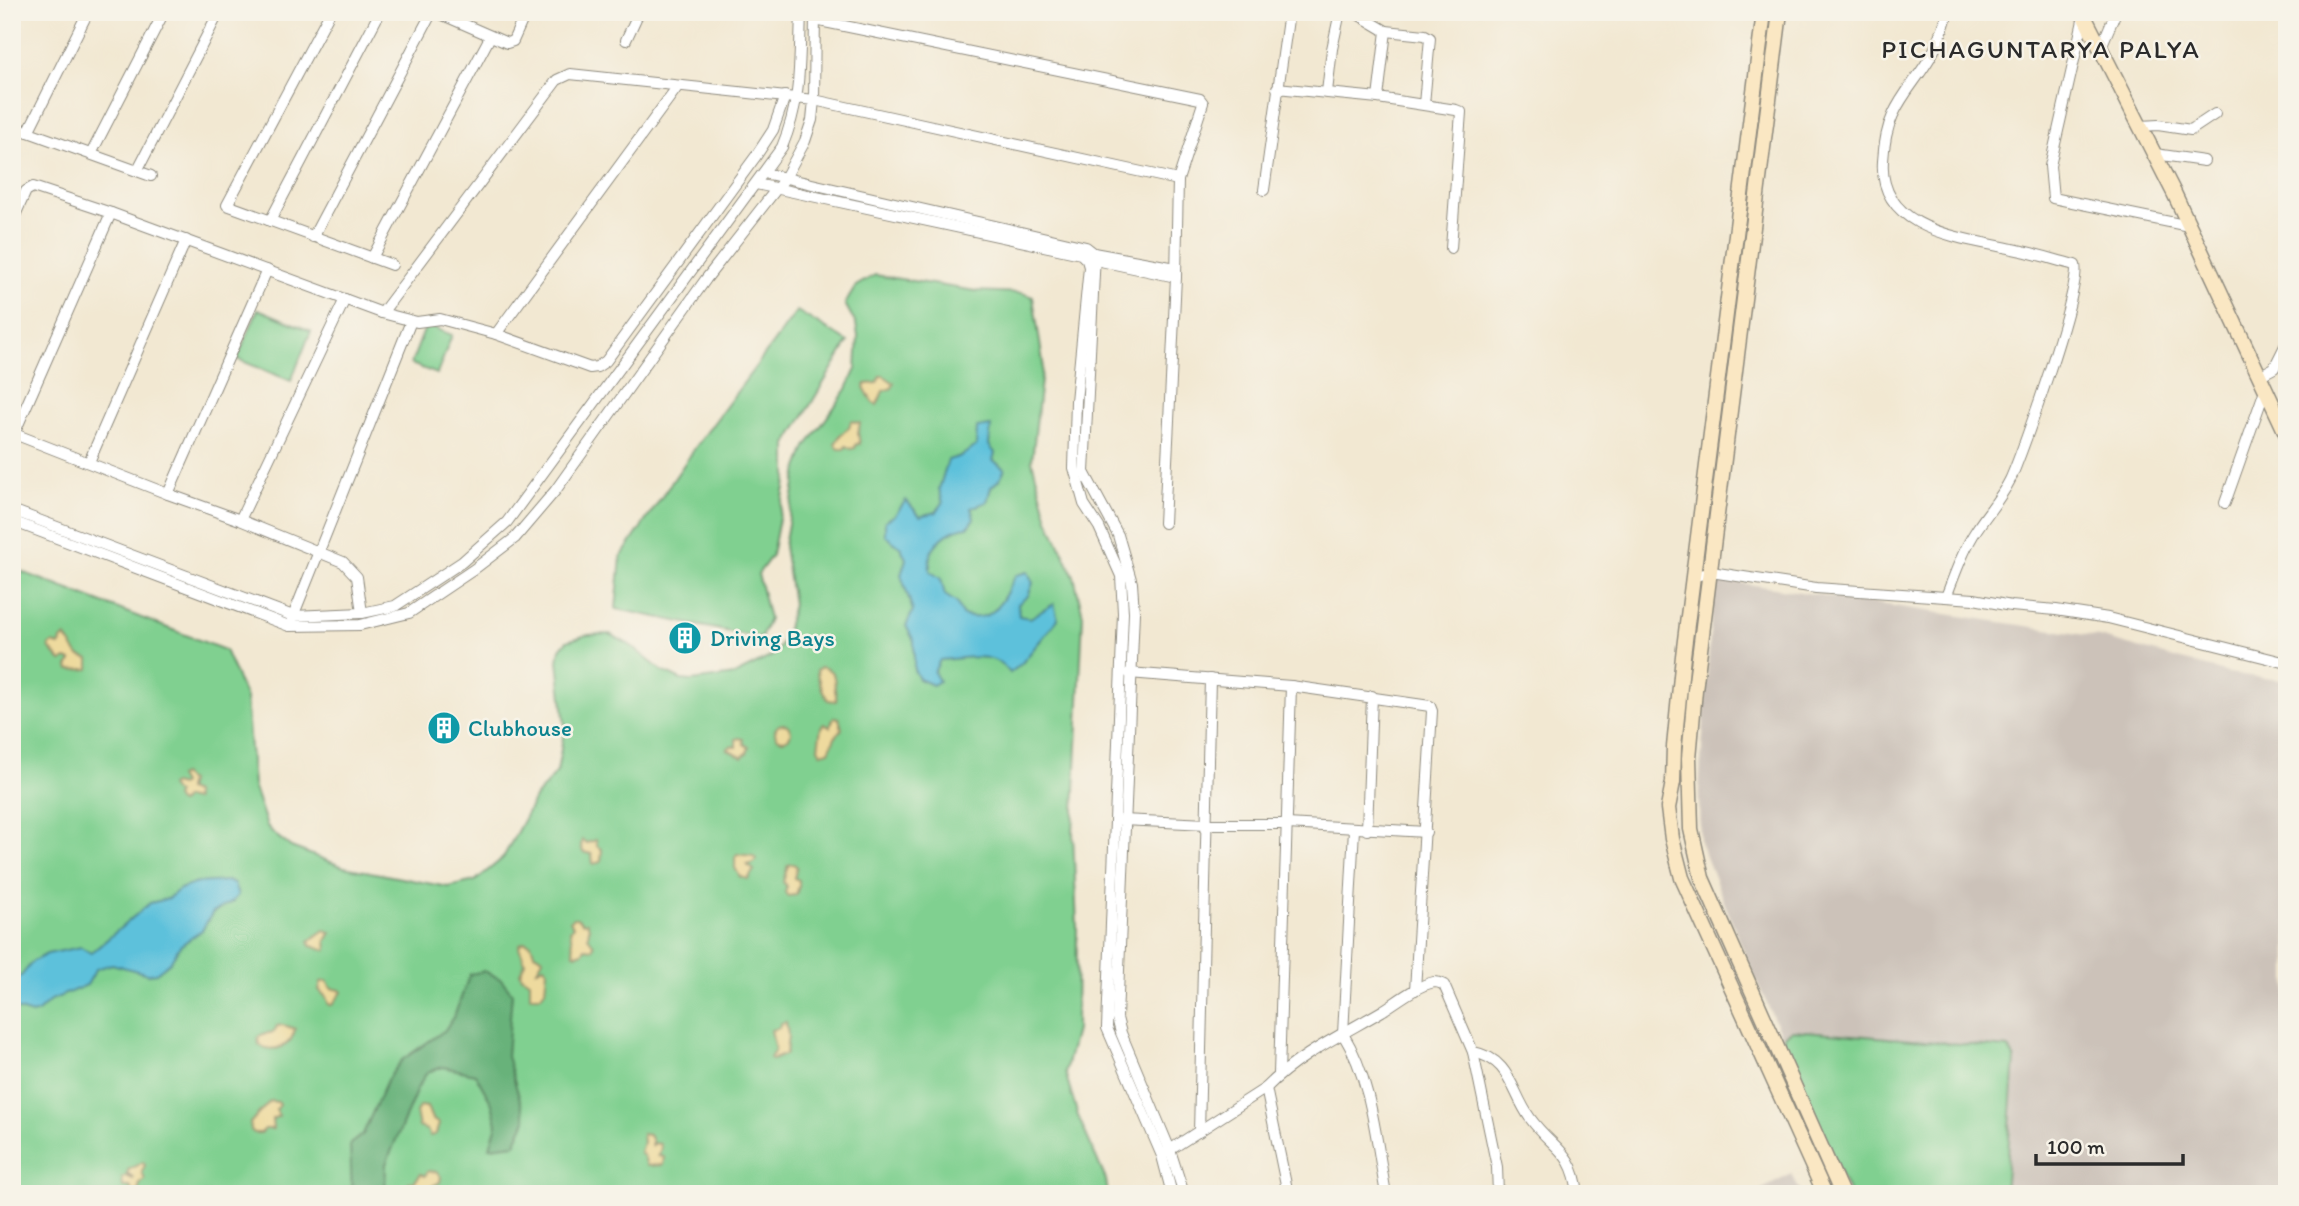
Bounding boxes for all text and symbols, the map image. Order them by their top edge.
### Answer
district label: PICHAGUNTARYA PALYA [1881,33,2201,65]
building icon: Driving Bays [666,619,704,657]
place label: Driving Bays [710,624,835,652]
building icon: Clubhouse [425,709,463,747]
place label: Clubhouse [468,714,572,742]
scale bar [2036,1122,2184,1166]
text: 100 m [2047,1134,2105,1159]

